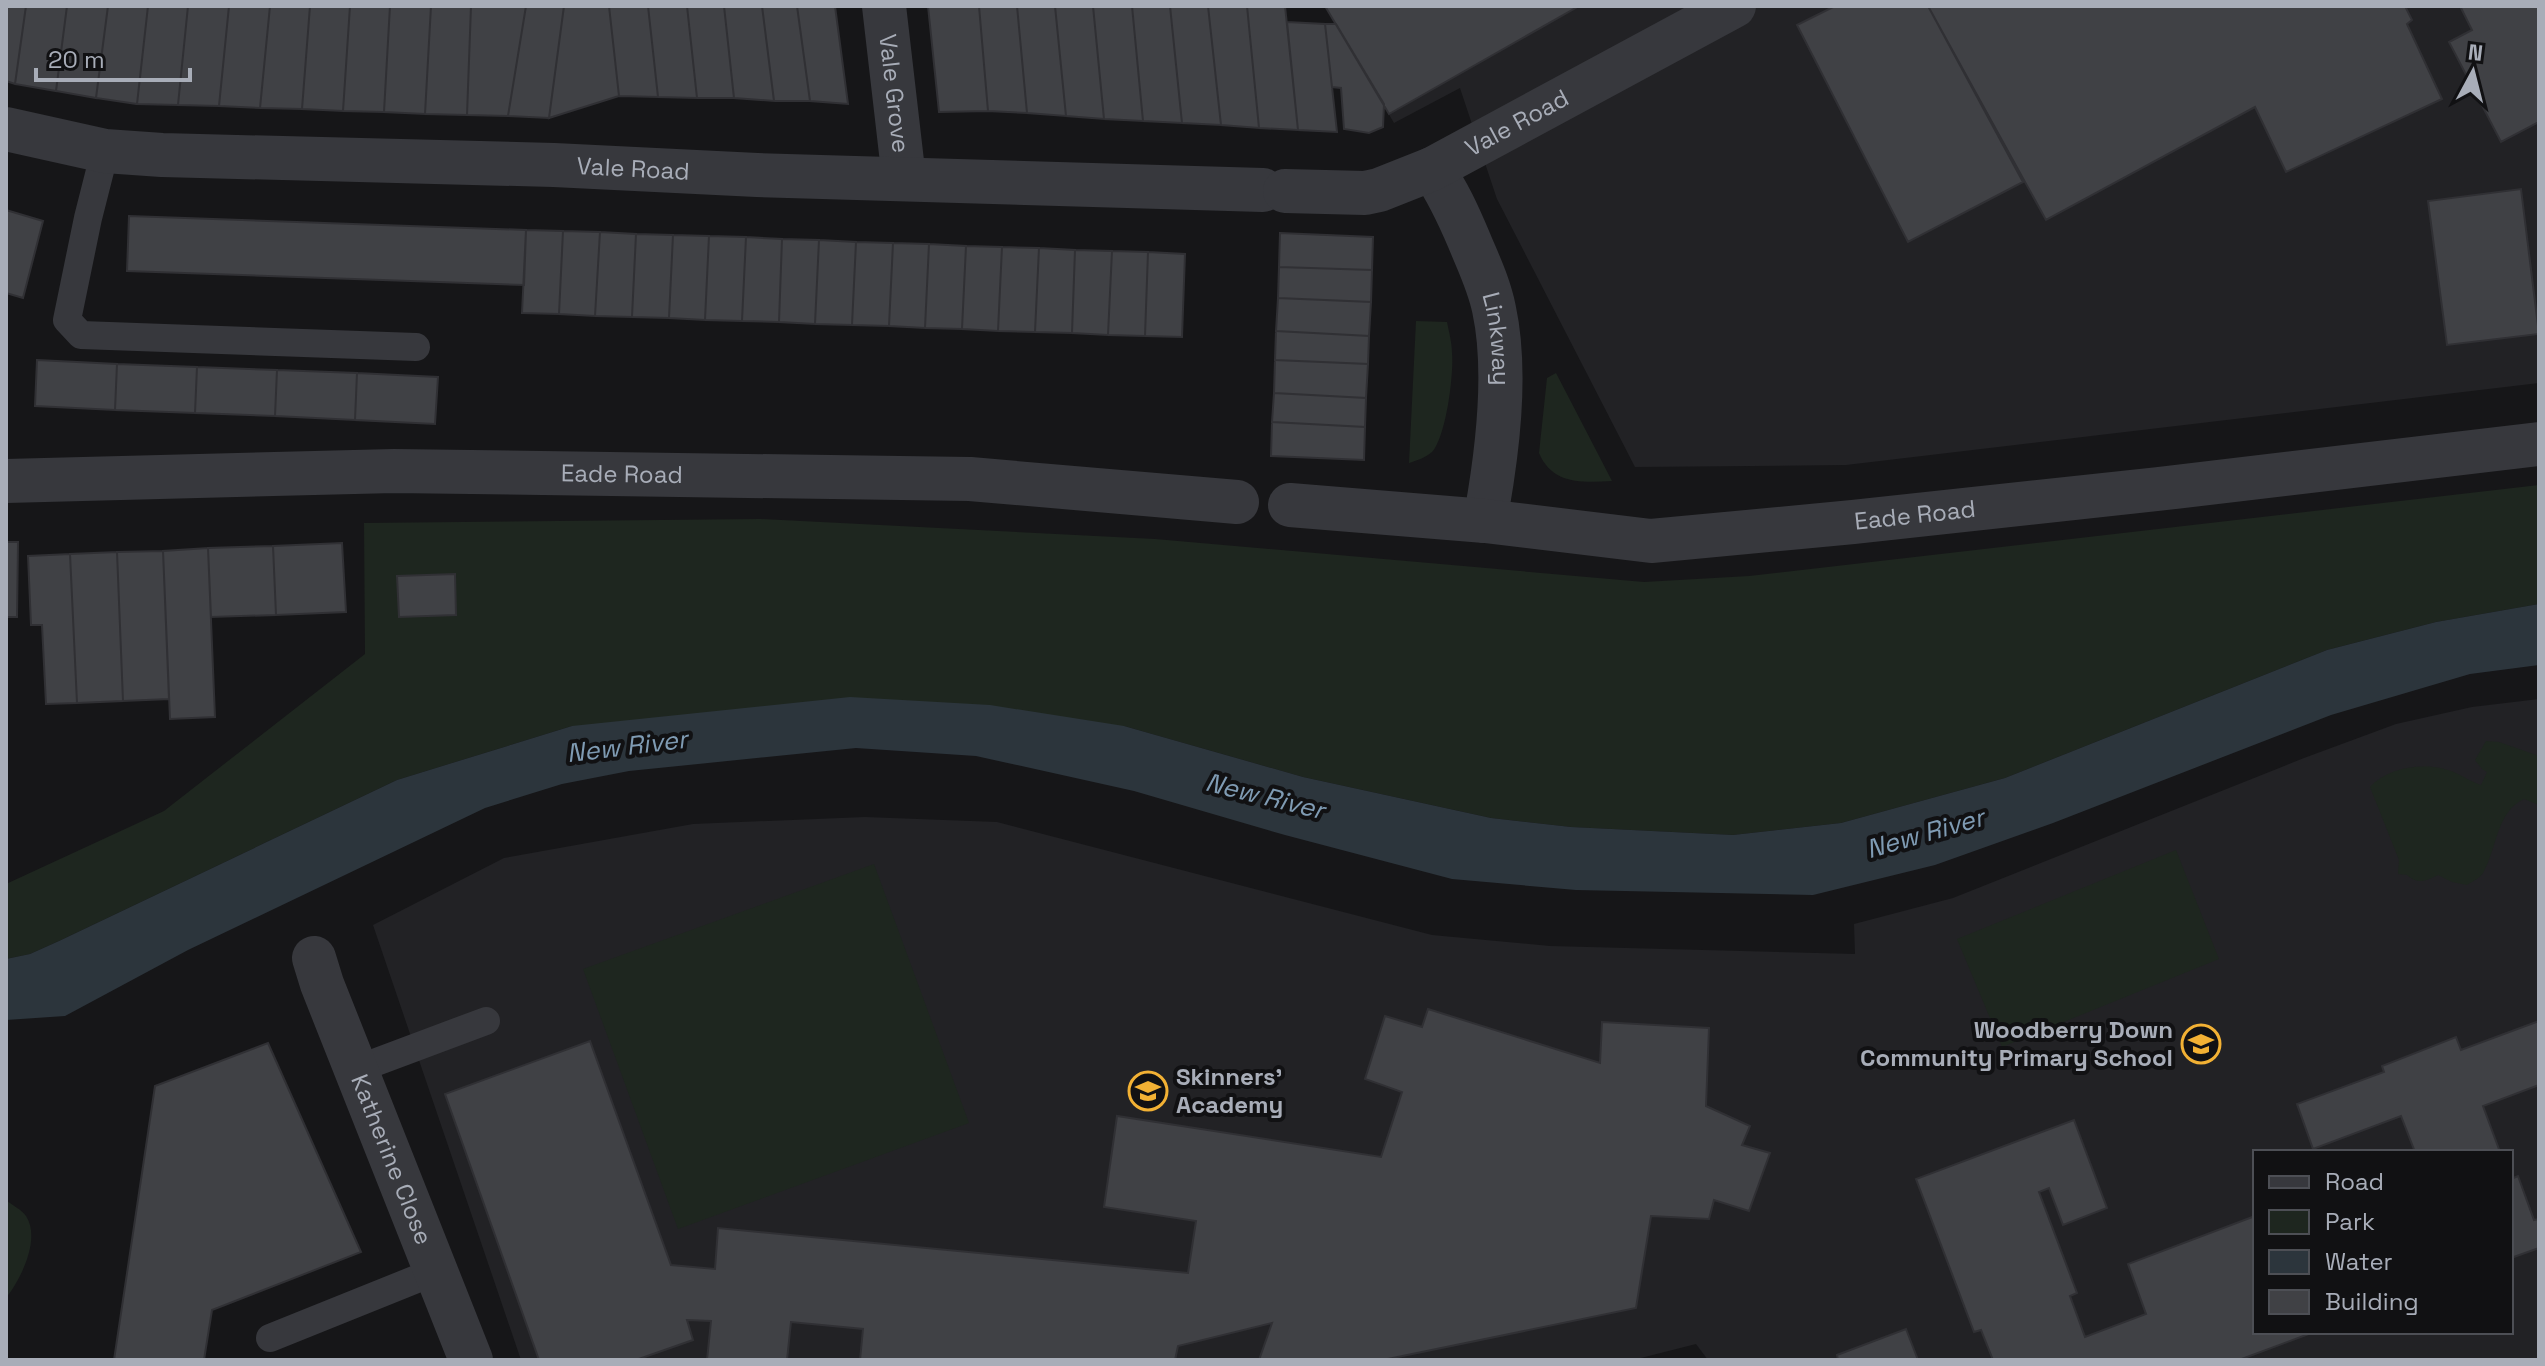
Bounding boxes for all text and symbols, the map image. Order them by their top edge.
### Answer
scale bar [36,32,190,82]
street label: Vale Grove [872,32,917,155]
north arrow [2433,32,2513,112]
text: N [2466,37,2484,67]
text: 20 m [48,44,105,75]
street label: Vale Road [1460,82,1574,163]
street label: Vale Road [576,150,690,187]
street label: Linkway [1476,289,1517,386]
street label: Eade Road [561,457,683,490]
street label: Eade Road [1853,493,1977,537]
water label: New River [565,721,692,770]
water label: New River [1202,765,1331,828]
water label: New River [1862,799,1991,866]
place label: Woodberry Down Community Primary School [1860,1014,2173,1073]
school or university icon: Woodberry Down Community Primary School [2180,1023,2222,1065]
place label: Skinners' Academy [1176,1061,1283,1120]
street label: Katherine Close [344,1070,440,1249]
school or university icon: Skinners' Academy [1127,1070,1169,1112]
legend [2253,1150,2513,1334]
text: Road [2325,1166,2384,1197]
text: Park [2325,1206,2375,1237]
text: Water [2325,1246,2393,1277]
text: Building [2325,1286,2419,1317]

